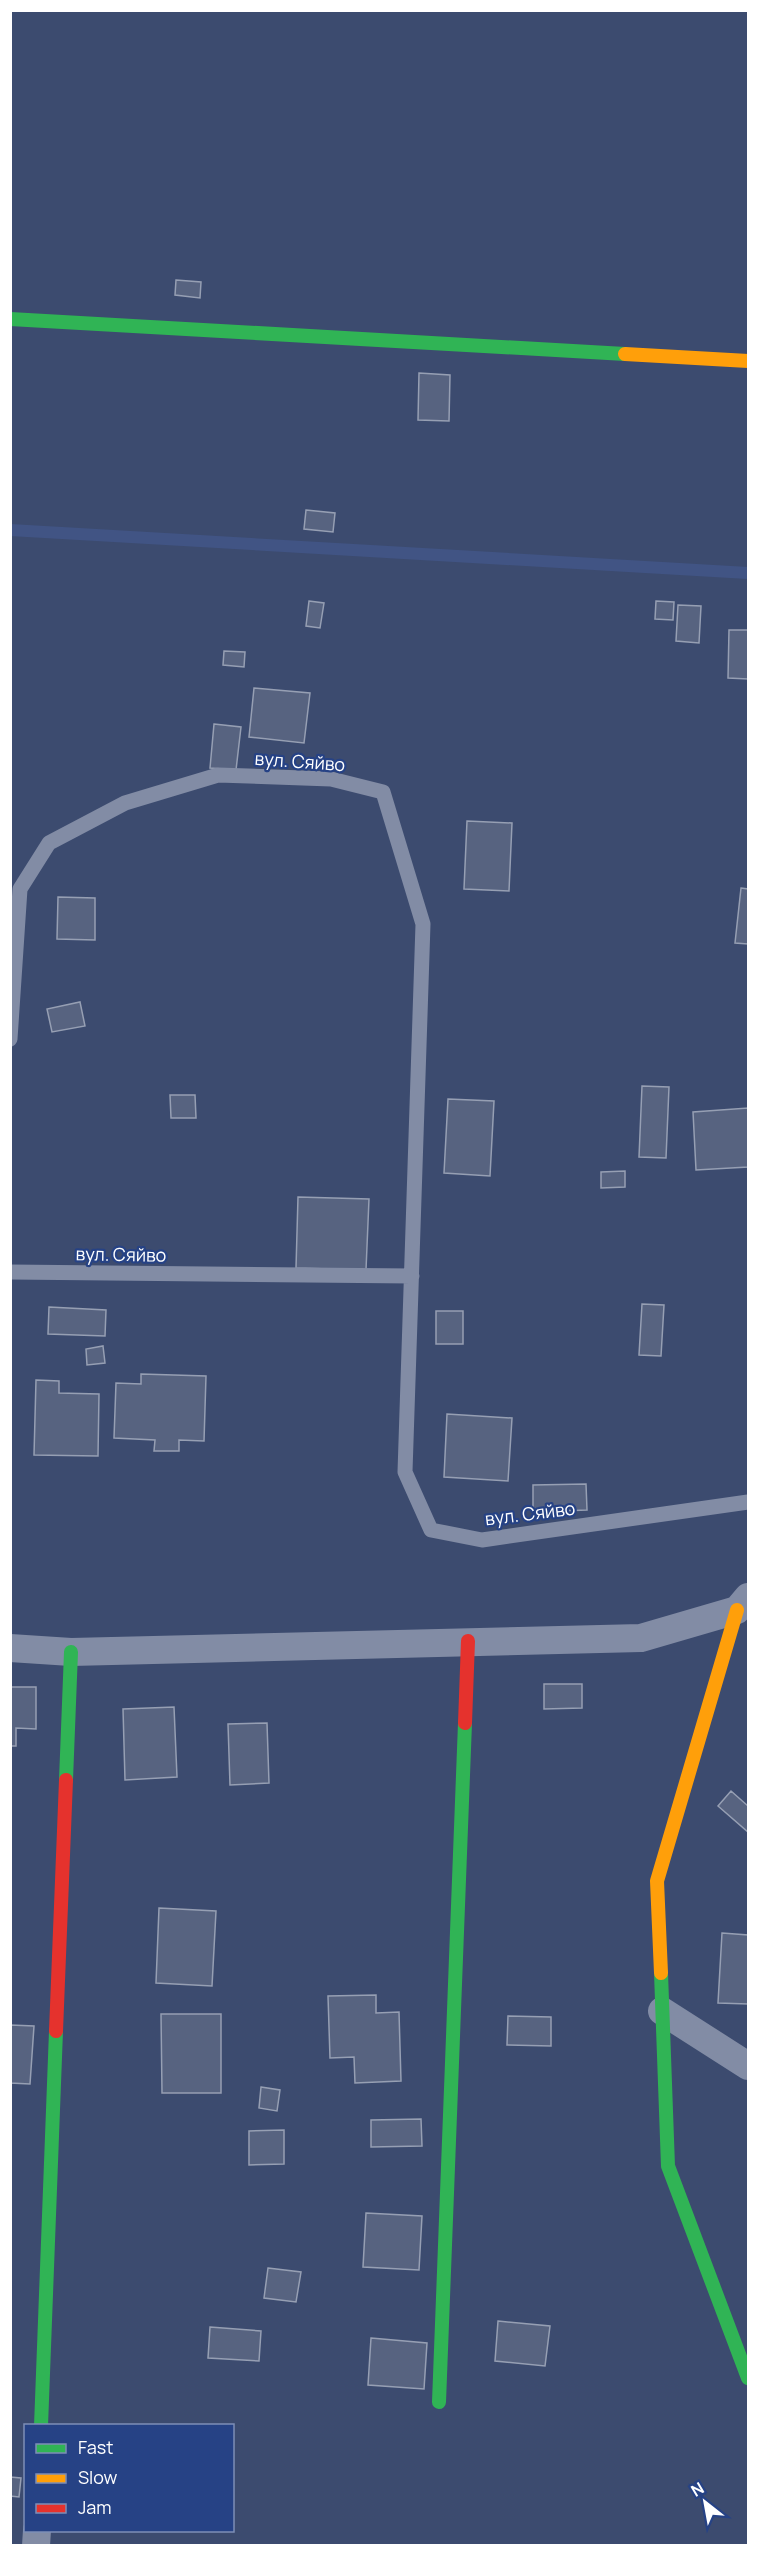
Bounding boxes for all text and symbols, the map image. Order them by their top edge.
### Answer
street label: вул. Сяйво [254,746,346,776]
street label: вул. Сяйво [75,1241,167,1267]
street label: вул. Сяйво [484,1496,576,1530]
legend [24,2424,234,2532]
text: Fast [78,2435,113,2459]
text: Slow [78,2465,118,2489]
north arrow [675,2472,735,2532]
text: N [687,2477,708,2502]
text: Jam [78,2495,112,2519]

